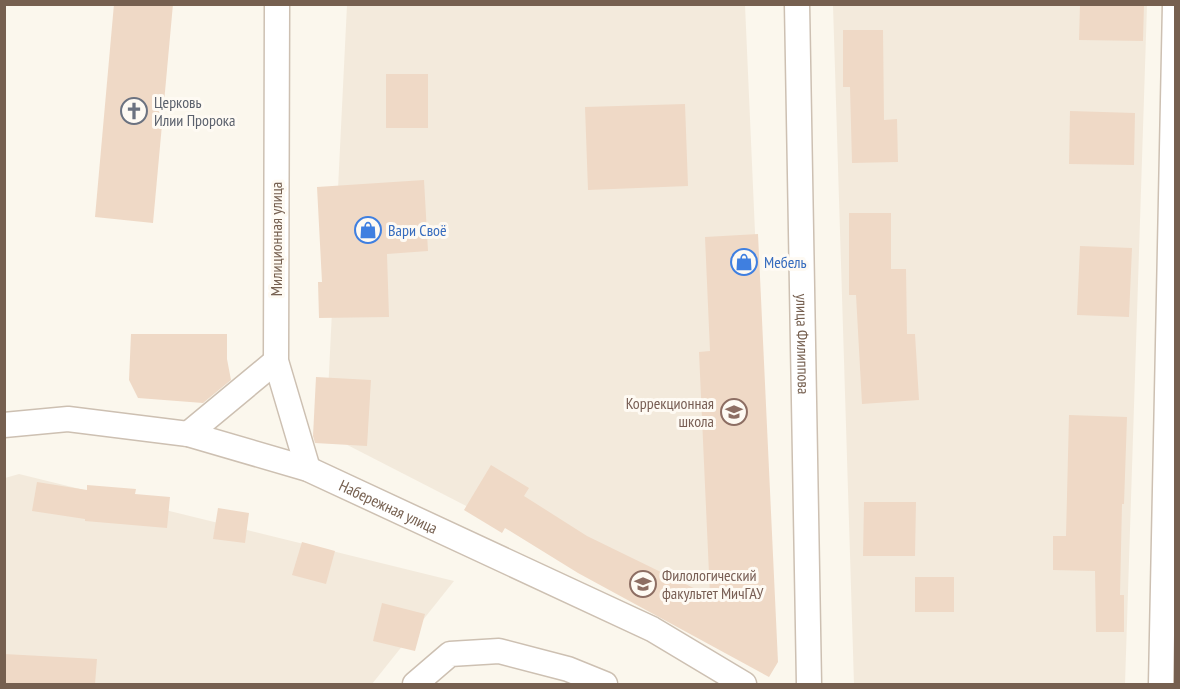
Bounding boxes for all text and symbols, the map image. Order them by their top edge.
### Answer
place label: Церковь Илии Пророка [154,92,235,130]
church icon: Церковь Илии Пророка [119,96,149,126]
street label: Милиционная улица [266,182,286,296]
shop icon: Вари Своё [353,215,383,245]
place label: Вари Своё [388,220,447,240]
shop icon: Мебель [729,247,759,277]
place label: Мебель [764,252,807,272]
street label: улица Филиппова [792,294,814,394]
place label: Коррекционная школа [626,393,714,431]
school or university icon: Коррекционная школа [719,397,749,427]
street label: Набережная улица [336,475,441,538]
place label: Филологический факультет МичГАУ [662,565,764,603]
school or university icon: Филологический факультет МичГАУ [628,569,658,599]

